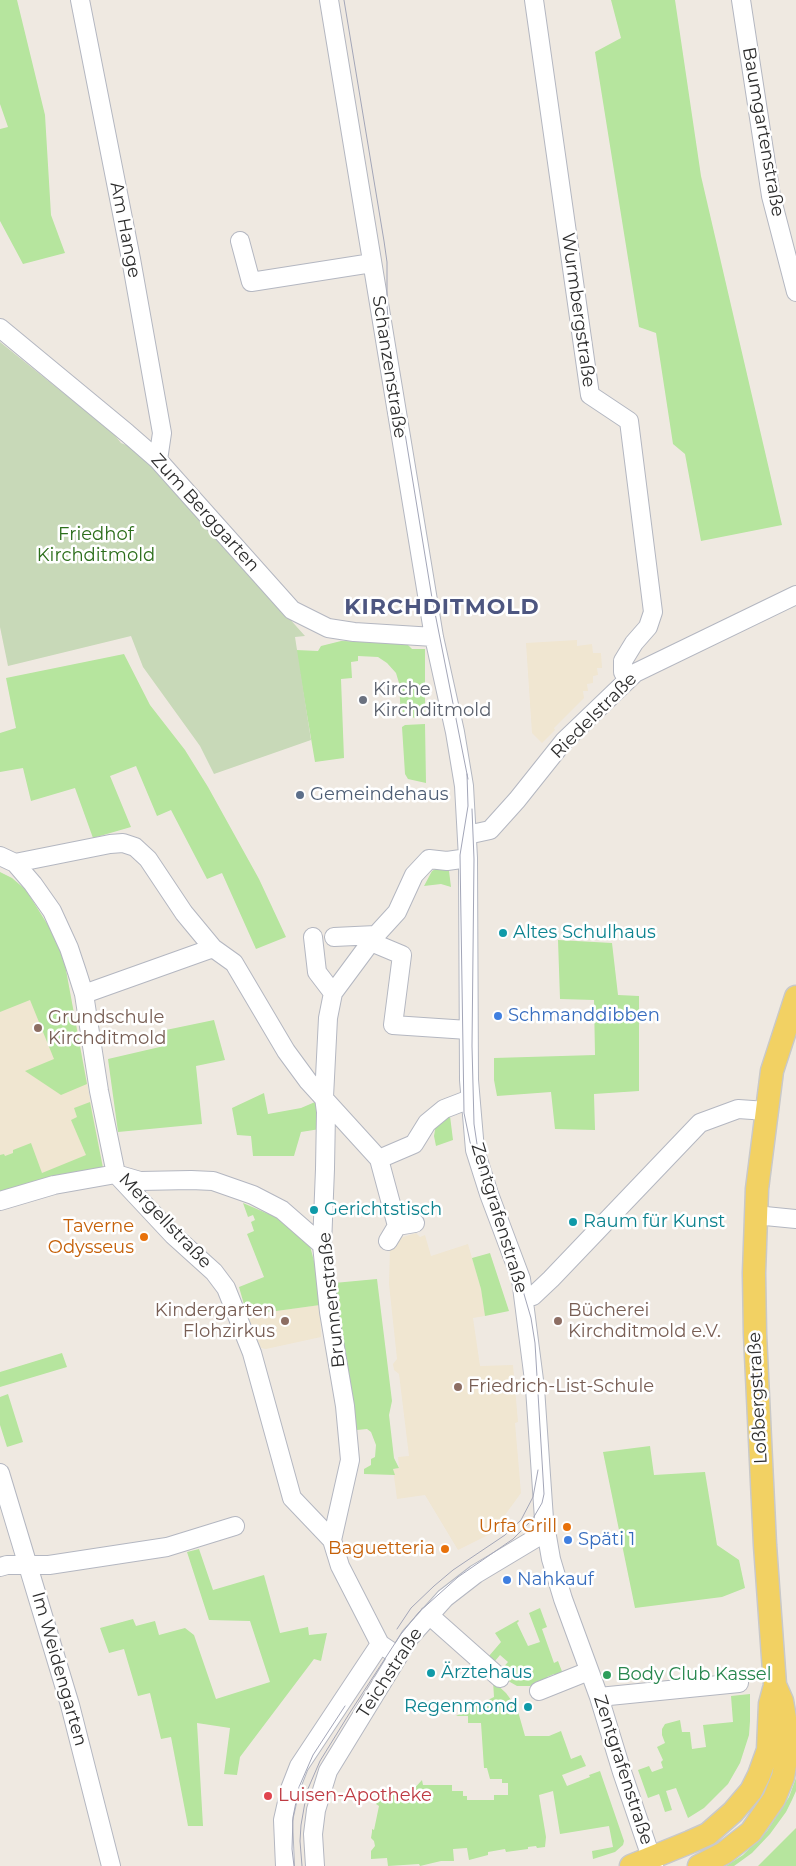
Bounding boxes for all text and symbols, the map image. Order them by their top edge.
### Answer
street label: Baumgartenstraße [737,45,789,219]
street label: Am Hange [105,180,145,280]
street label: Wurmbergstraße [556,231,600,389]
street label: Schanzenstraße [367,294,411,440]
street label: Zum Berggarten [146,449,264,577]
park label: Friedhof Kirchditmold [37,524,155,566]
district label: KIRCHDITMOLD [343,595,541,621]
street label: Riedelstraße [547,669,641,763]
place label: Kirche Kirchditmold [373,679,491,722]
marker: Kirche Kirchditmold [357,694,369,706]
place label: Gemeindehaus [310,784,449,806]
marker: Gemeindehaus [294,789,306,801]
place label: Altes Schulhaus [513,922,656,944]
marker: Altes Schulhaus [497,927,509,939]
place label: Schmanddibben [508,1005,660,1027]
place label: Grundschule Kirchditmold [48,1007,166,1050]
marker: Schmanddibben [492,1010,504,1022]
marker: Grundschule Kirchditmold [32,1022,44,1034]
street label: Zentgrafenstraße [466,1140,532,1296]
street label: Mergellstraße [114,1169,216,1273]
place label: Gerichtstisch [324,1199,442,1221]
marker: Gerichtstisch [308,1204,320,1216]
place label: Raum für Kunst [583,1211,725,1233]
place label: Taverne Odysseus [48,1216,134,1258]
marker: Raum für Kunst [567,1216,579,1228]
marker: Taverne Odysseus [138,1231,150,1243]
street label: Brunnenstraße [314,1231,350,1369]
place label: Kindergarten Flohzirkus [155,1300,275,1342]
place label: Bücherei Kirchditmold e.V. [568,1300,721,1342]
marker: Kindergarten Flohzirkus [279,1315,291,1327]
marker: Bücherei Kirchditmold e.V. [552,1315,564,1327]
street label: Loßbergstraße [744,1331,772,1465]
place label: Friedrich-List-Schule [468,1376,654,1398]
marker: Friedrich-List-Schule [452,1381,464,1393]
place label: Urfa Grill [479,1516,557,1538]
marker: Urfa Grill [561,1521,573,1533]
place label: Späti 1 [578,1529,635,1551]
marker: Späti 1 [562,1534,574,1546]
place label: Baguetteria [328,1538,435,1560]
marker: Baguetteria [439,1543,451,1555]
place label: Nahkauf [517,1569,594,1591]
marker: Nahkauf [501,1574,513,1586]
street label: Im Weidengarten [27,1589,91,1749]
street label: Teichstraße [353,1624,427,1722]
place label: Ärztehaus [441,1662,532,1684]
place label: Body Club Kassel [617,1664,772,1686]
marker: Ärztehaus [425,1667,437,1679]
marker: Body Club Kassel [601,1669,613,1681]
street label: Zentgrafenstraße [589,1692,657,1848]
place label: Regenmond [404,1696,518,1718]
marker: Regenmond [522,1701,534,1713]
place label: Luisen-Apotheke [278,1785,432,1807]
marker: Luisen-Apotheke [262,1790,274,1802]

